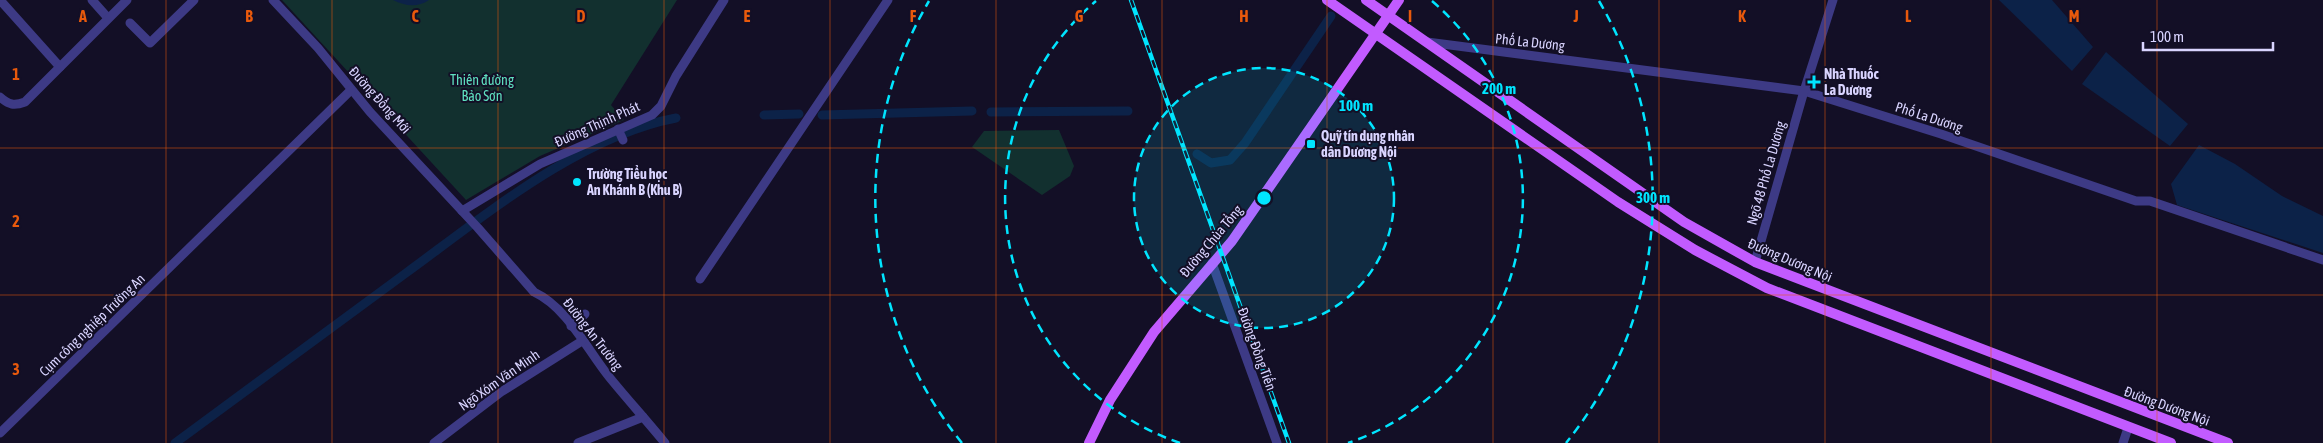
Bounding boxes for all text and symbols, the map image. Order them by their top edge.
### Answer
text: A [78,7,87,25]
text: B [245,7,253,25]
text: C [411,7,419,25]
text: D [577,7,586,25]
text: E [744,7,751,25]
text: F [910,7,917,25]
text: G [1075,7,1084,25]
text: H [1239,7,1249,25]
text: I [1408,7,1412,25]
text: J [1572,7,1579,25]
text: K [1738,7,1746,25]
text: L [1905,7,1912,25]
text: M [2069,7,2079,25]
scale bar [2143,20,2273,52]
text: 100 m [2150,28,2184,45]
street label: Phố La Dương [1494,29,1566,54]
street label: Đường Đồng Mới [346,63,415,137]
text: 1 [12,65,20,83]
place label: Nhà Thuốc La Dương [1824,65,1879,98]
park label: Thiên đường Bảo Sơn [450,72,514,104]
marker: Nhà Thuốc La Dương [1808,76,1820,88]
text: 200 m [1482,80,1516,97]
text: 100 m [1339,97,1373,114]
street label: Đường Thịnh Phát [552,98,642,150]
street label: Phố La Dương [1893,98,1965,135]
street label: Ngõ 48 Phố La Dương [1743,119,1789,227]
place label: Quỹ tín dụng nhân dân Dương Nội [1321,128,1415,160]
marker: Quỹ tín dụng nhân dân Dương Nội [1305,138,1317,150]
place label: Trường Tiểu học An Khánh B (Khu B) [586,165,682,198]
marker: Trường Tiểu học An Khánh B (Khu B) [571,176,583,188]
centre of rings [1255,189,1273,207]
text: 300 m [1636,189,1670,206]
street label: Đường Chùa Tổng [1176,201,1246,280]
text: 2 [12,212,20,230]
street label: Đường Dương Nội [1746,235,1834,285]
street label: Cụm công nghiệp Trường An [36,270,148,380]
street label: Đường An Trường [560,295,626,373]
street label: Đường Đồng Tiến [1235,305,1280,393]
street label: Ngõ Xóm Văn Minh [455,346,543,414]
text: 3 [12,360,20,378]
street label: Đường Dương Nội [2122,383,2212,429]

